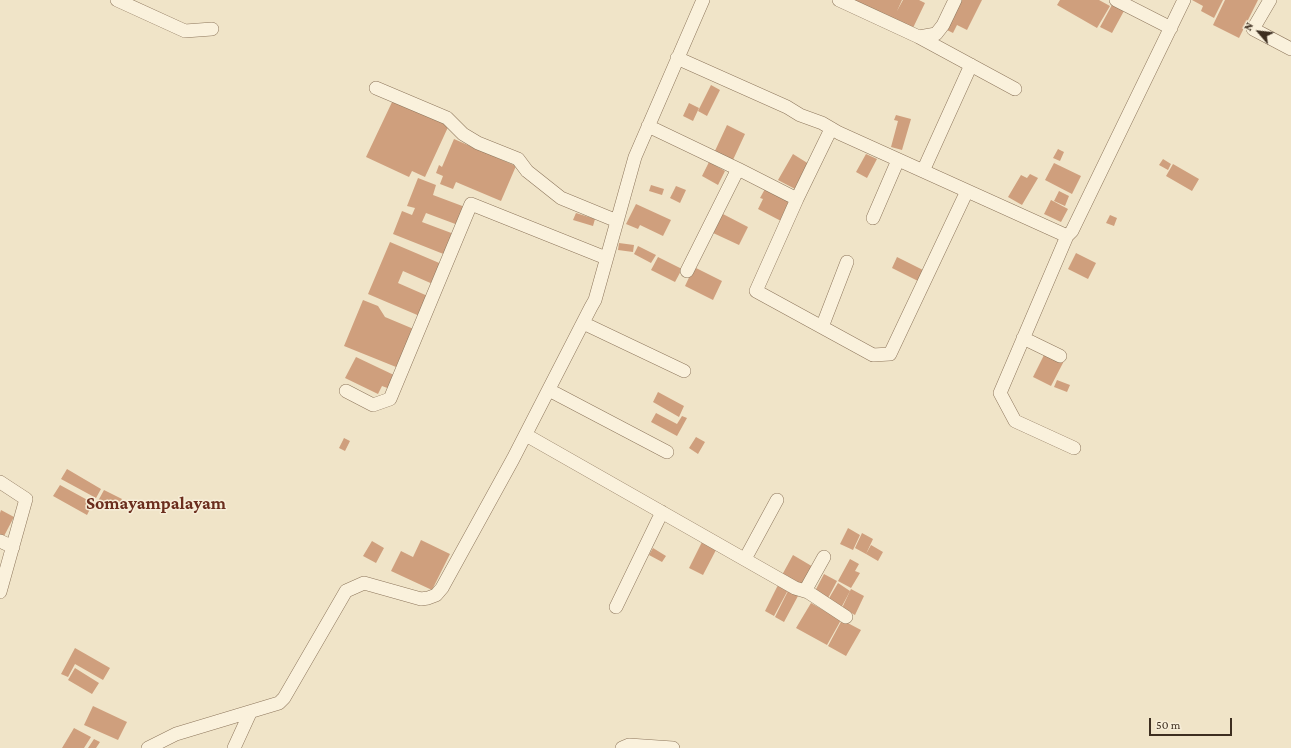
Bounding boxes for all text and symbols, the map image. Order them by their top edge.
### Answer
north arrow [1239,12,1279,52]
text: N [1241,20,1255,32]
district label: Somayampalayam [86,492,226,514]
scale bar [1151,710,1234,736]
text: 50 m [1156,718,1180,732]

